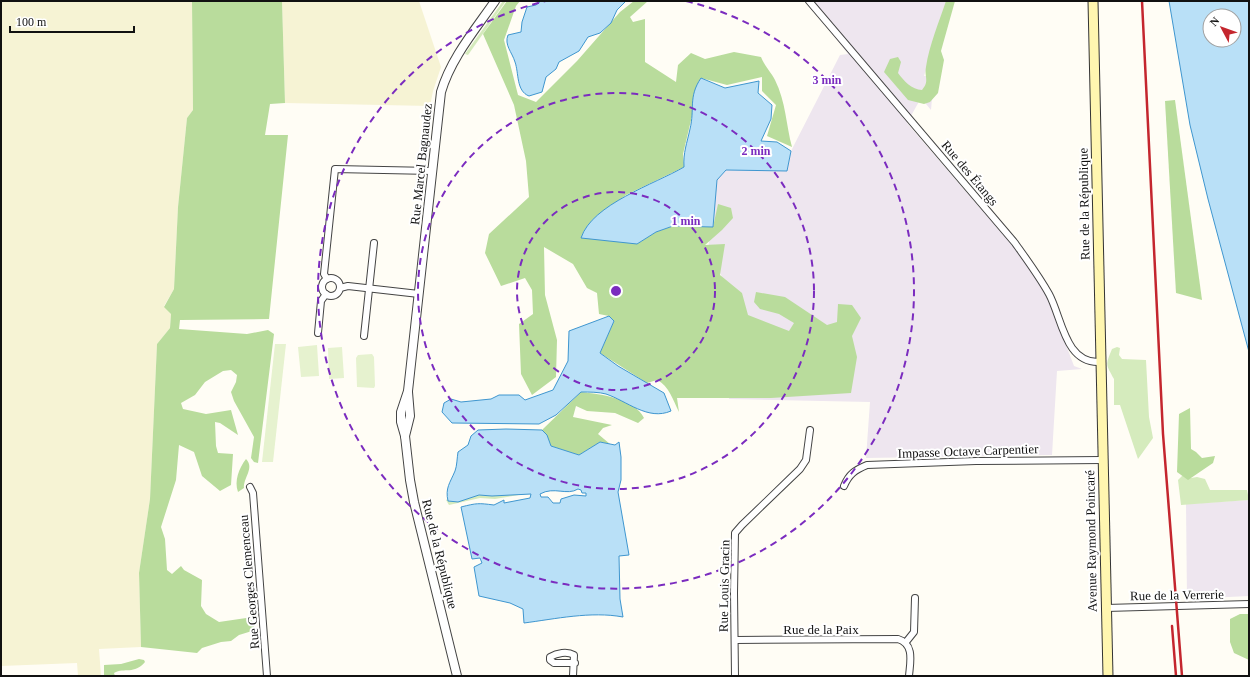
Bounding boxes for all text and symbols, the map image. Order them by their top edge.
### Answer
scale bar [10,8,134,34]
north arrow [1202,8,1242,48]
text: N [1207,14,1222,28]
text: 100 m [16,15,47,29]
text: 3 min [812,73,842,87]
street label: Rue Marcel Bagnaudez [407,102,435,225]
street label: Rue des Étangs [938,137,1002,209]
text: 2 min [741,144,771,158]
street label: Rue de la République [1076,148,1092,260]
text: 1 min [671,214,701,228]
centre of rings [609,284,623,298]
street label: Impasse Octave Carpentier [897,441,1039,461]
street label: Avenue Raymond Poincaré [1082,470,1100,612]
street label: Rue de la République [419,498,461,611]
street label: Rue Georges Clemenceau [236,514,262,650]
street label: Rue Louis Gracin [716,539,732,632]
street label: Rue de la Verrerie [1130,587,1224,603]
street label: Rue de la Paix [783,622,859,637]

